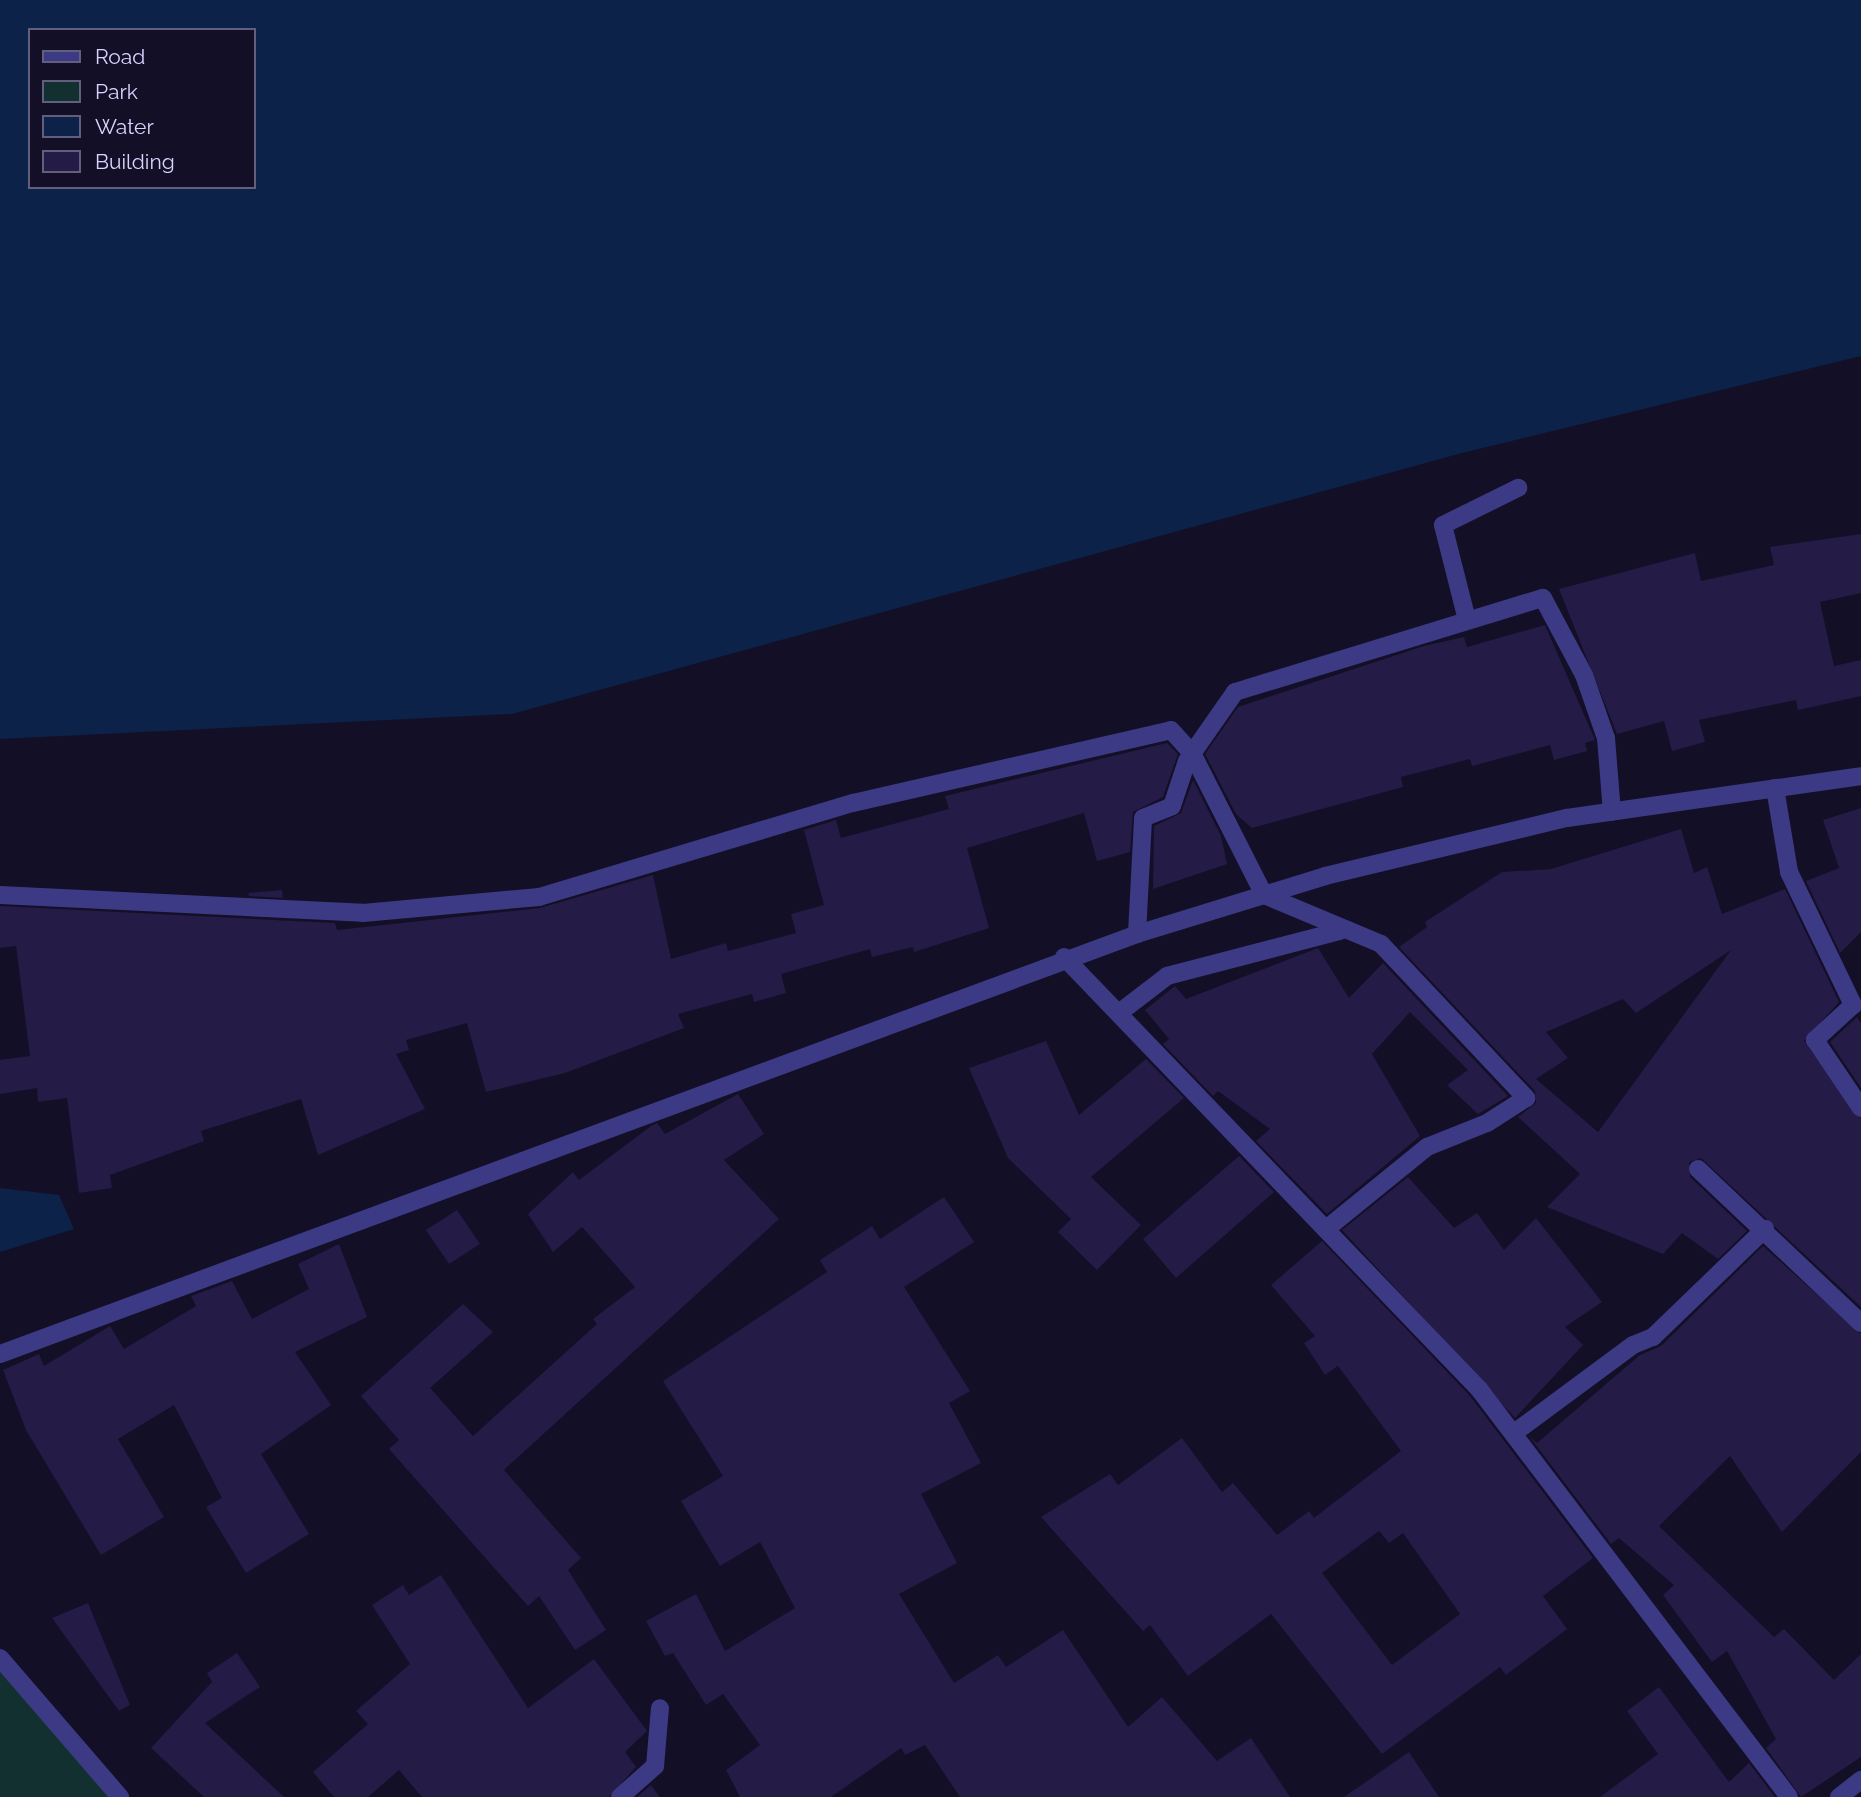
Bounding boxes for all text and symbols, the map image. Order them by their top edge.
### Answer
legend [28,28,256,189]
text: Road [95,44,145,69]
text: Park [95,79,138,104]
text: Water [95,114,154,139]
text: Building [95,149,175,174]

